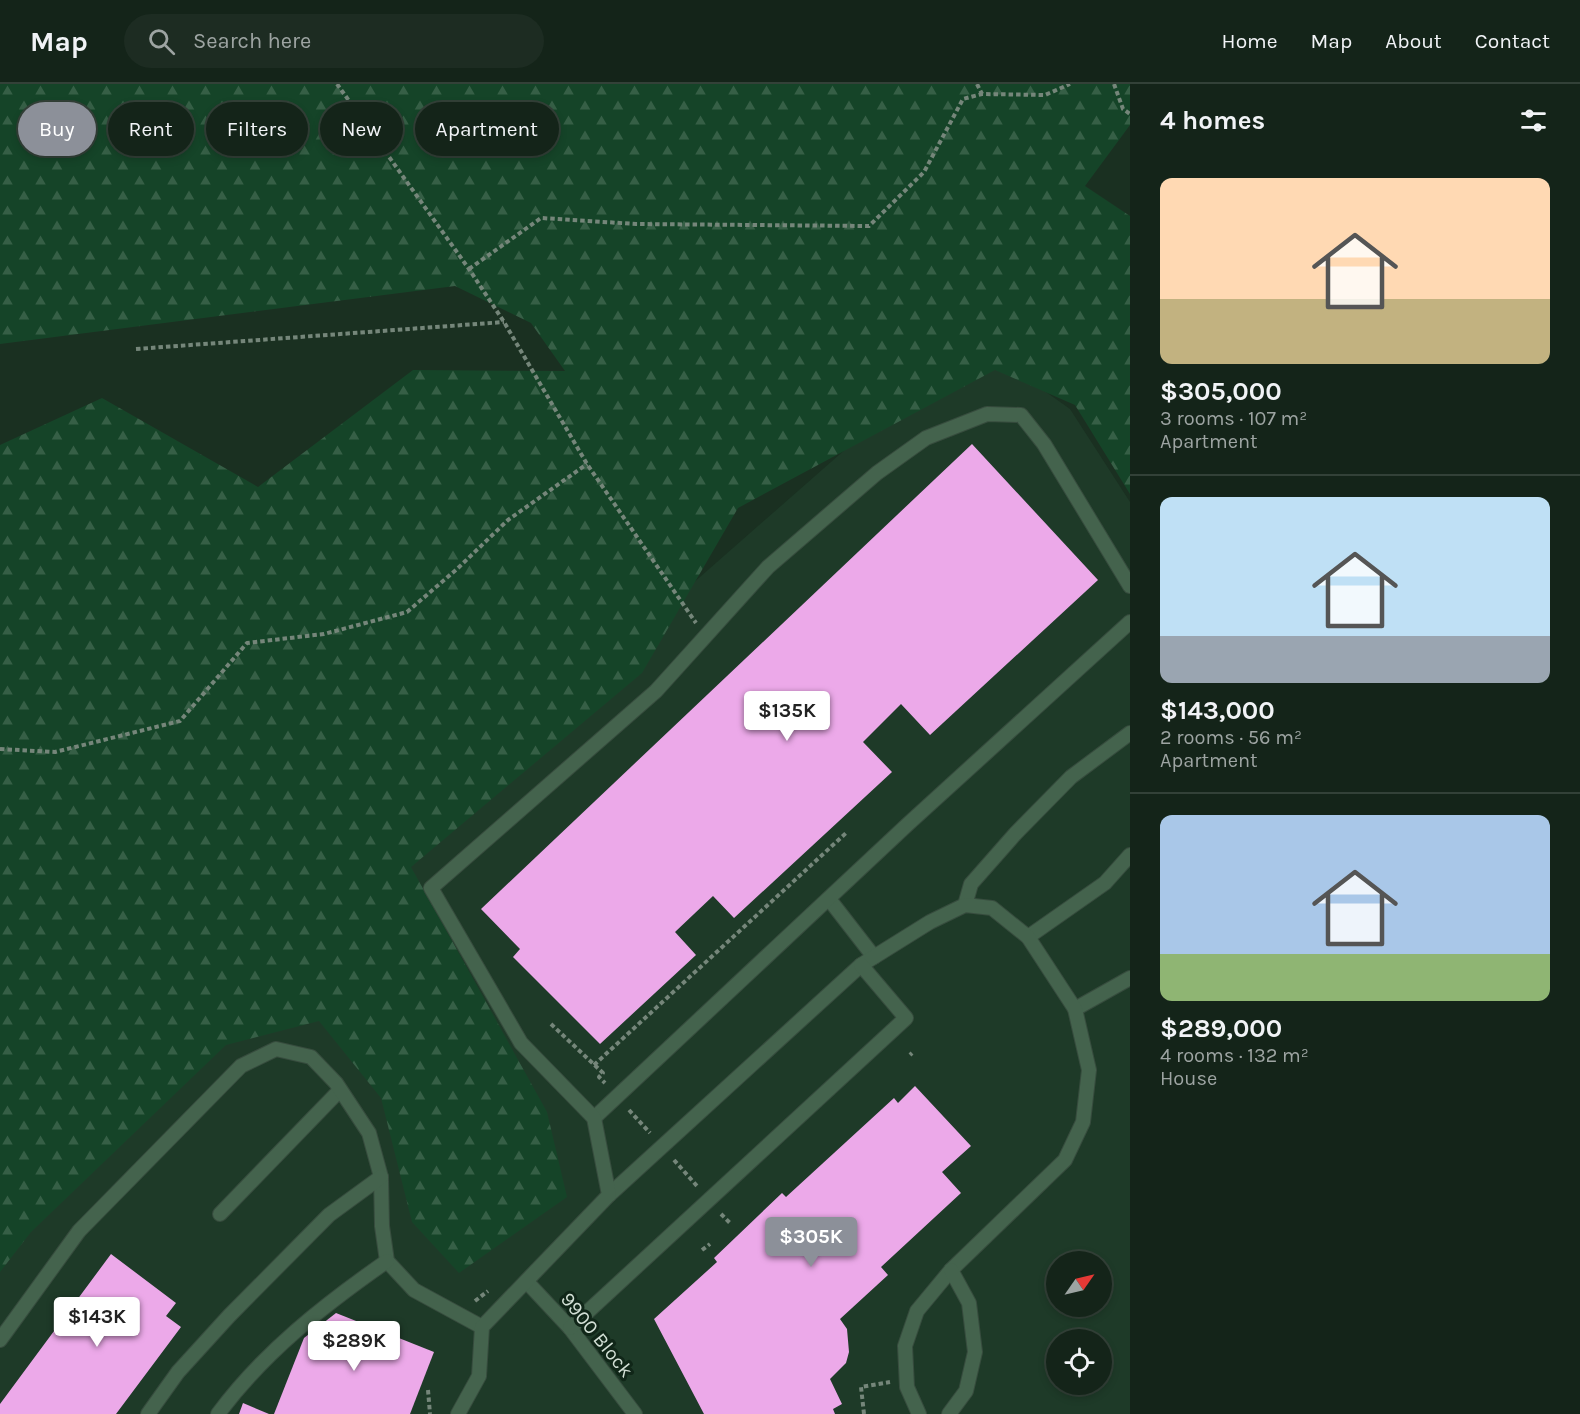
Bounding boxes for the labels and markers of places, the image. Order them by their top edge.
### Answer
pin: $135K [745,691,829,742]
pin: $305K [769,1217,853,1268]
pin: $143K [55,1297,139,1348]
pin: $289K [312,1321,396,1372]

